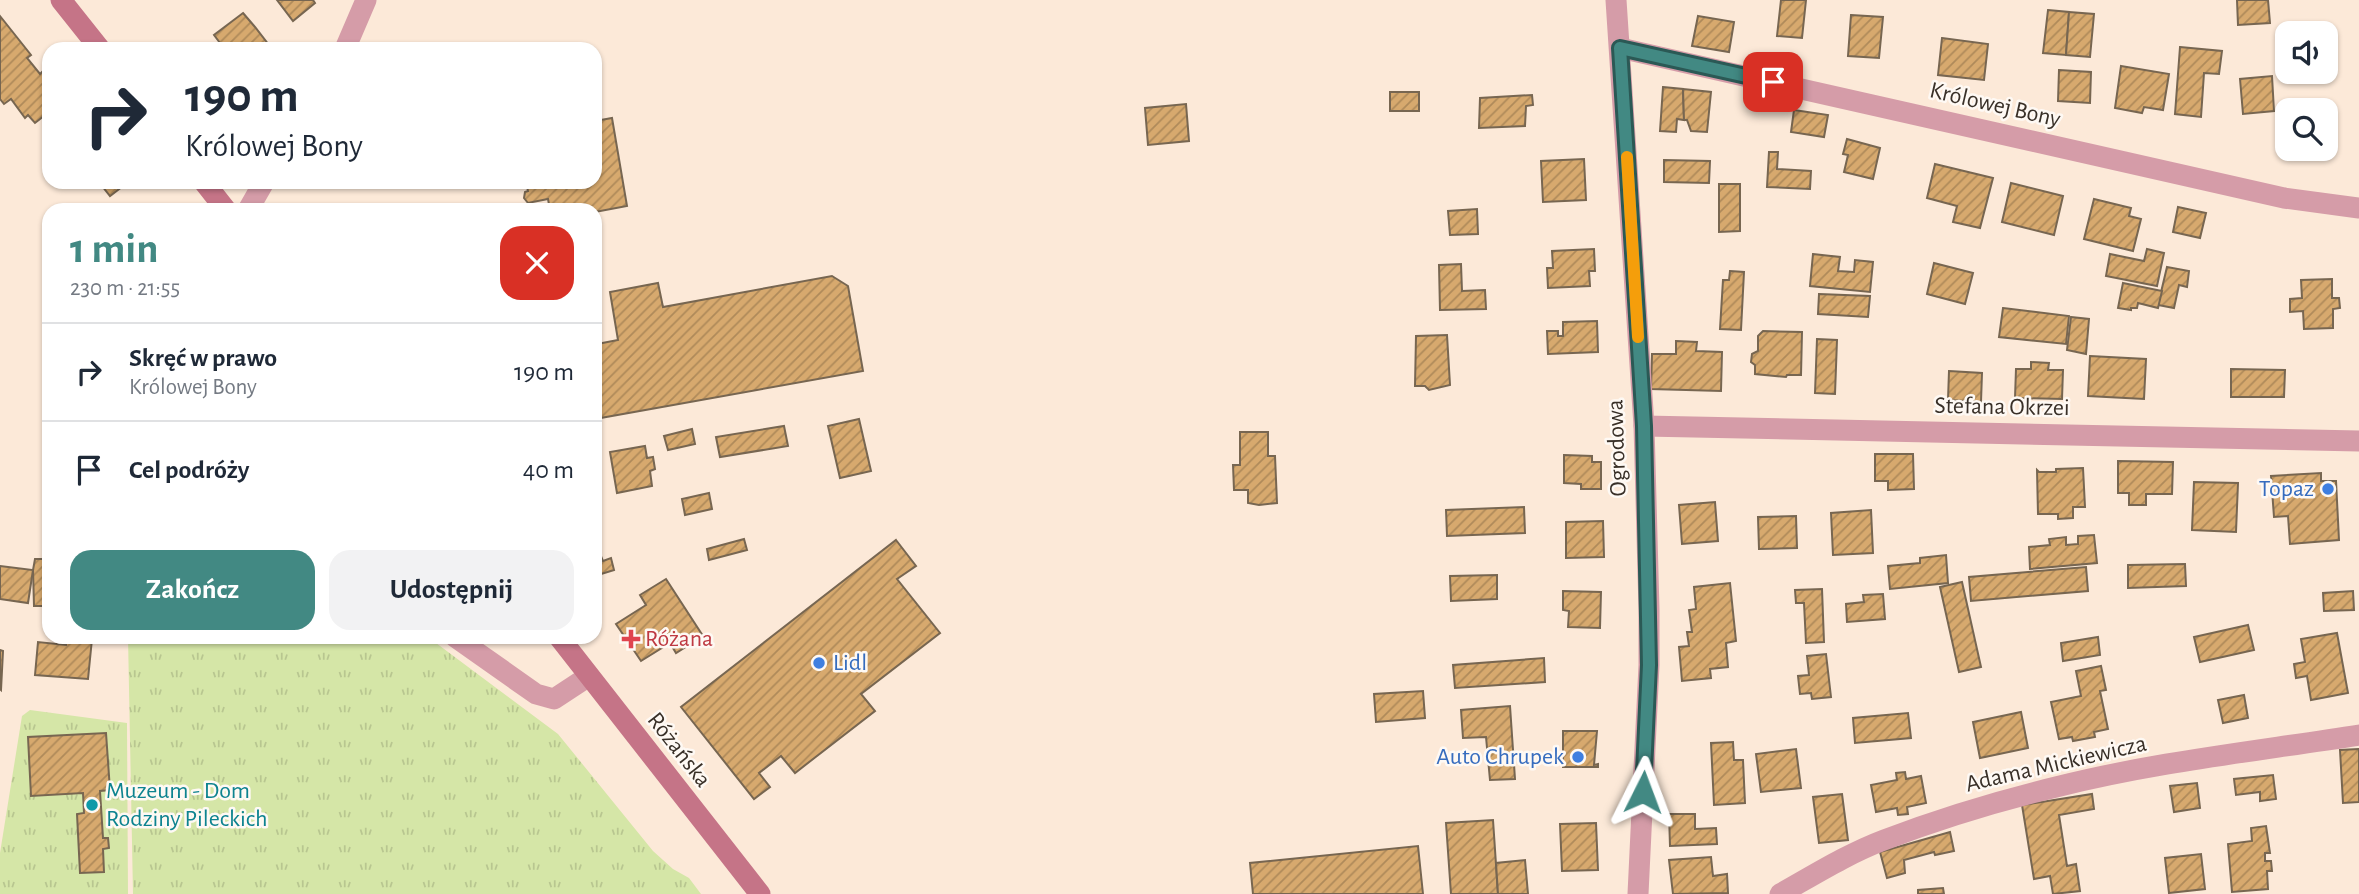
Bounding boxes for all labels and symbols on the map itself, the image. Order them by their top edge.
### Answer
pin [1743,52,1803,112]
street label: Królowej Bony [1927,78,2063,132]
street label: Stefana Okrzei [1934,394,2070,420]
street label: Ogrodowa [1603,399,1631,497]
place label: Topaz [2259,477,2314,501]
marker: Topaz [2320,481,2336,497]
place label: Różana [645,627,713,651]
marker: Różana [623,631,639,647]
place label: Lidl [833,651,867,675]
marker: Lidl [811,655,827,671]
street label: Różańska [643,708,715,792]
street label: Adama Mickiewicza [1963,732,2149,796]
place label: Auto Chrupek [1436,745,1564,769]
marker: Auto Chrupek [1570,749,1586,765]
position arrow [1606,755,1680,829]
place label: Muzeum - Dom Rodziny Pileckich [106,779,268,831]
marker: Muzeum - Dom Rodziny Pileckich [84,797,100,813]

